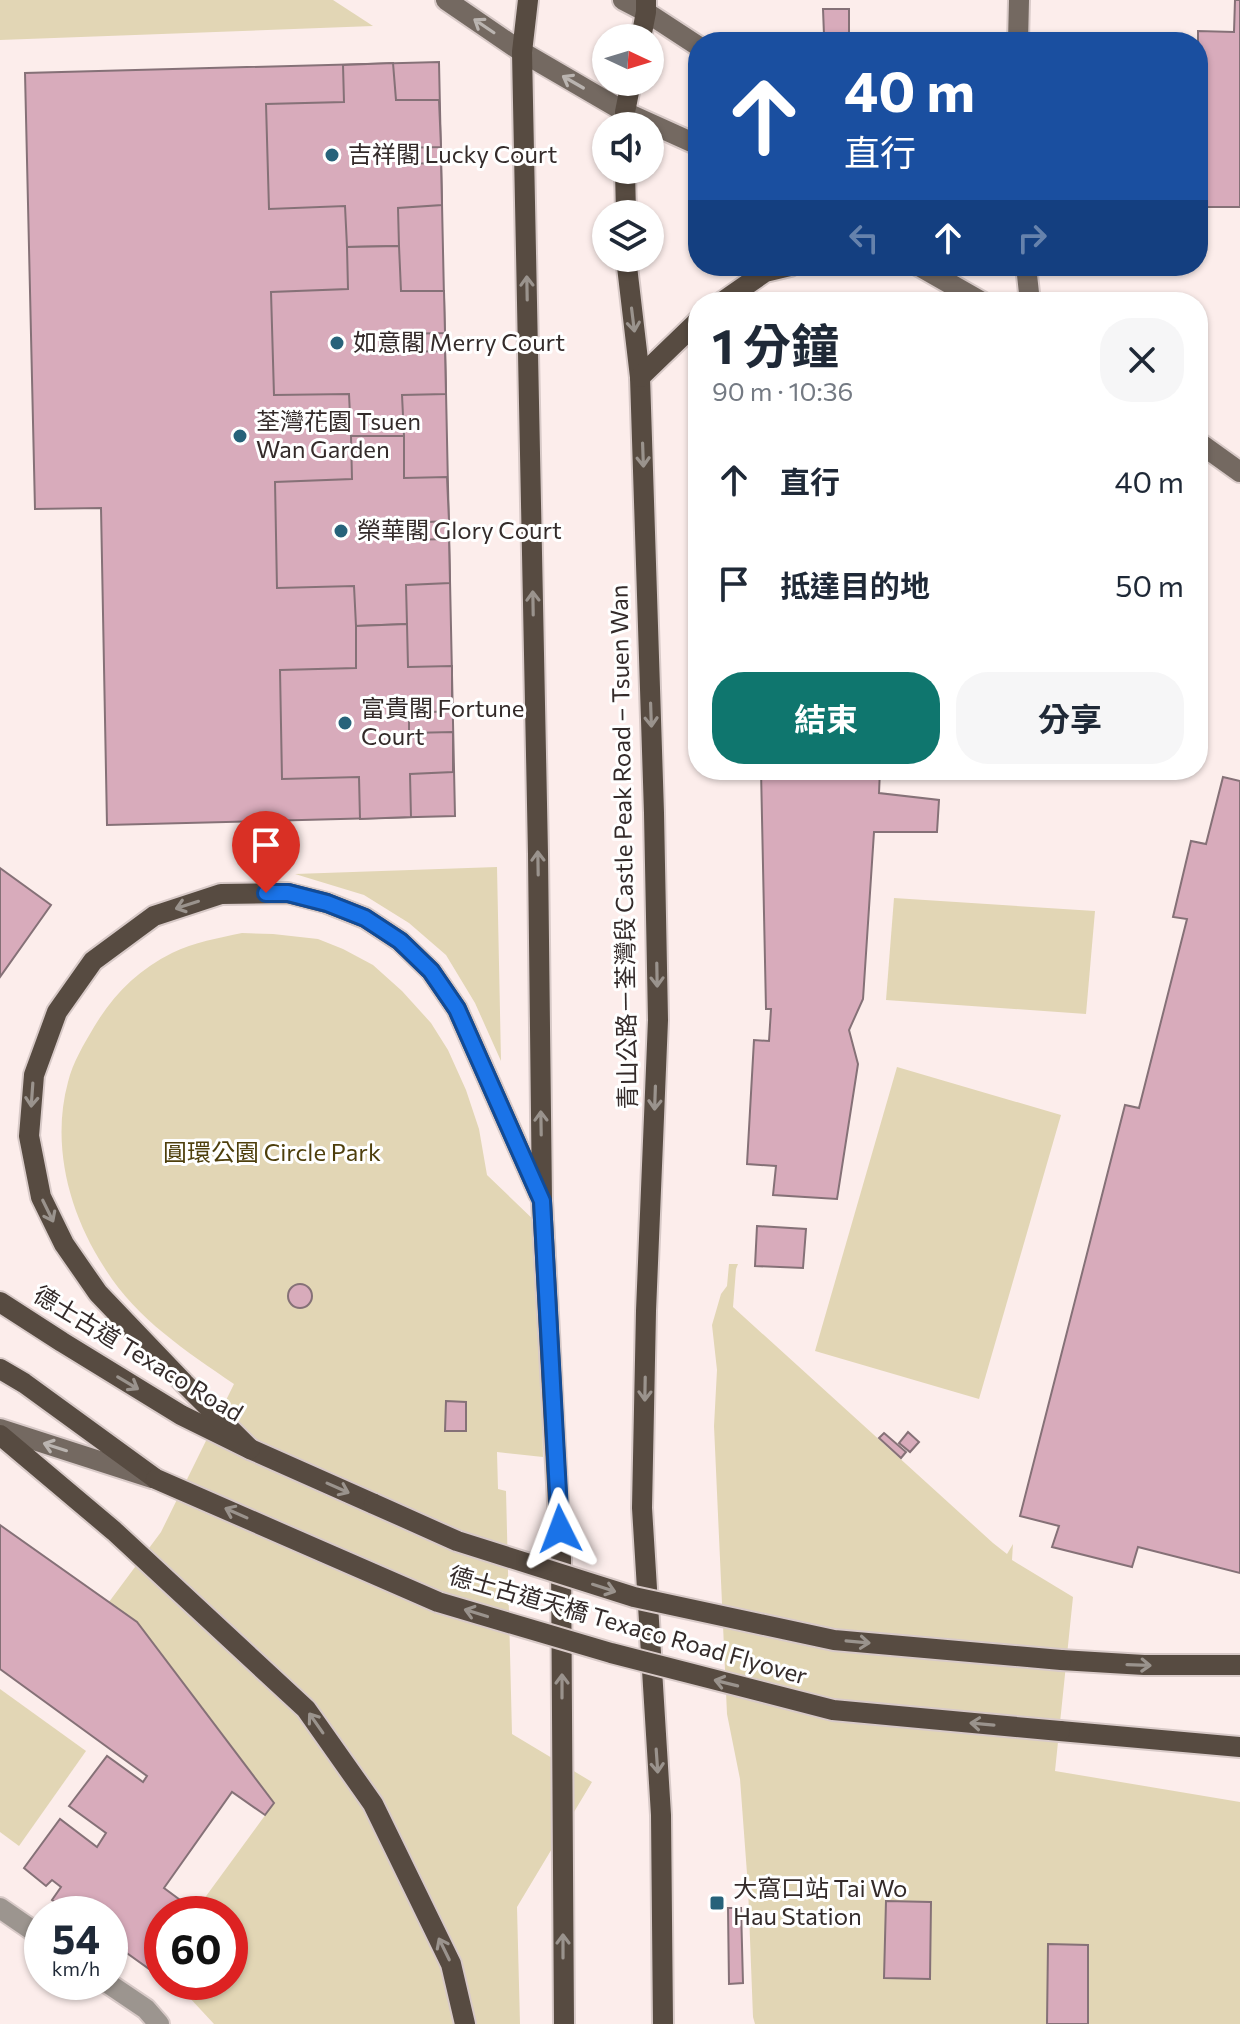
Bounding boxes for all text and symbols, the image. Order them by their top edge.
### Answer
one-way arrow [473,18,495,34]
north arrow [592,24,664,96]
map controls [592,24,664,272]
text: 40 m [844,55,975,124]
icon: ahead [712,64,816,168]
one-way arrow [562,74,585,90]
button: sound [592,112,664,184]
text: 直行 [844,129,916,173]
place label: 吉祥閣 Lucky Court [348,139,557,168]
marker: 吉祥閣 Lucky Court [323,146,341,164]
button: layers [592,200,664,272]
icon: left [842,216,886,260]
icon: ahead [926,216,970,260]
icon: right [1010,216,1054,260]
one-way arrow [519,275,535,302]
one-way arrow [626,307,641,332]
text: 1 分鐘 [712,315,839,374]
button: close [1100,318,1184,402]
place label: 如意閣 Merry Court [353,327,565,356]
marker: 如意閣 Merry Court [328,334,346,352]
text: 90 m · 10:36 [712,375,853,406]
place label: 荃灣花園 Tsuen Wan Garden [256,406,421,463]
marker: 荃灣花園 Tsuen Wan Garden [231,427,249,445]
one-way arrow [635,441,650,468]
icon: ahead [712,458,756,502]
text: 直行 [780,462,840,499]
text: 40 m [1115,462,1184,499]
place label: 榮華閣 Glory Court [357,515,562,544]
marker: 榮華閣 Glory Court [332,522,350,540]
icon: arrive [712,562,756,606]
text: 抵達目的地 [780,566,930,603]
text: 50 m [1115,566,1184,603]
street label: 青山公路－荃灣段 Castle Peak Road – Tsuen Wan [603,584,642,1110]
one-way arrow [525,590,541,617]
button: 結束 [712,672,940,764]
button: 分享 [956,672,1184,764]
place label: 富貴閣 Fortune Court [361,693,524,750]
one-way arrow [643,701,659,728]
marker: 富貴閣 Fortune Court [336,714,354,732]
pin [232,811,300,893]
icon: arrive [244,823,288,867]
one-way arrow [530,850,546,877]
one-way arrow [174,899,199,914]
one-way arrow [649,961,665,988]
one-way arrow [24,1081,39,1108]
one-way arrow [647,1084,662,1111]
one-way arrow [534,1110,549,1137]
park label: 圓環公園 Circle Park [163,1137,381,1166]
one-way arrow [41,1199,56,1223]
street label: 德士古道 Texaco Road [29,1279,249,1427]
one-way arrow [116,1375,139,1391]
one-way arrow [637,1375,652,1402]
one-way arrow [42,1439,68,1454]
one-way arrow [325,1481,349,1496]
position arrow [518,1487,602,1571]
one-way arrow [224,1505,249,1520]
street label: 德士古道天橋 Texaco Road Flyover [446,1559,811,1690]
one-way arrow [592,1581,617,1596]
one-way arrow [463,1605,489,1620]
one-way arrow [844,1635,871,1650]
one-way arrow [1125,1657,1152,1672]
one-way arrow [554,1673,570,1700]
one-way arrow [714,1674,740,1689]
one-way arrow [308,1713,324,1735]
one-way arrow [969,1716,996,1731]
one-way arrow [650,1747,665,1774]
place label: 大窩口站 Tai Wo Hau Station [733,1873,907,1930]
marker: 大窩口站 Tai Wo Hau Station [708,1894,726,1912]
speed limit sign: 60 [144,1896,248,2000]
text: 54 [52,1913,100,1962]
one-way arrow [555,1933,571,1960]
one-way arrow [436,1938,451,1962]
text: km/h [52,1956,100,1980]

